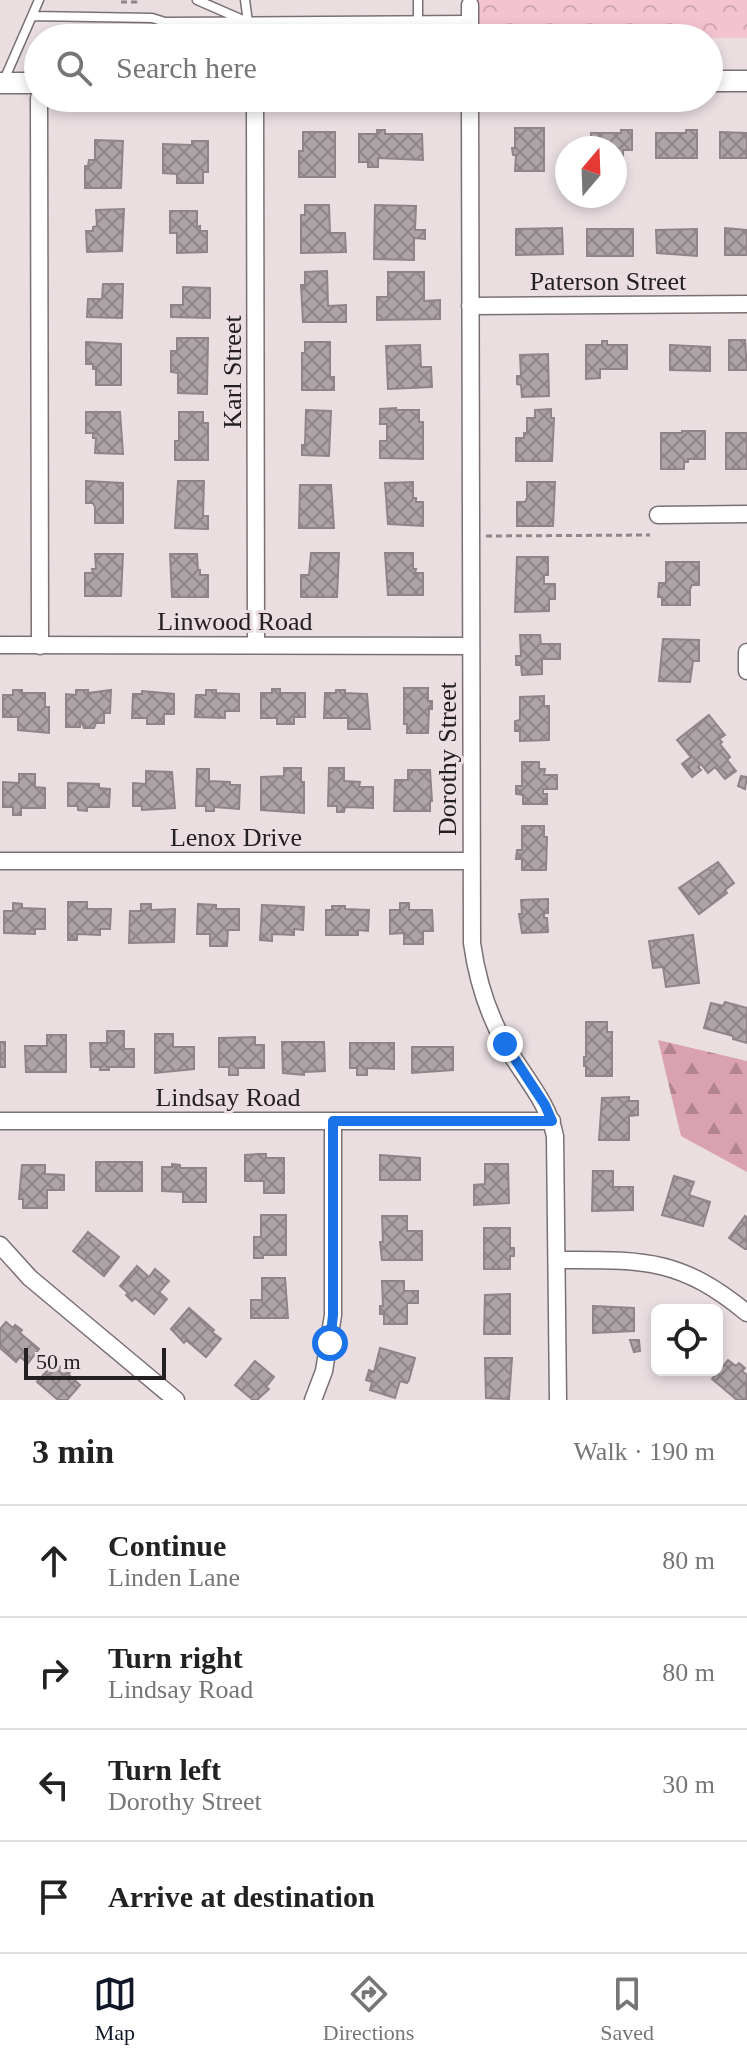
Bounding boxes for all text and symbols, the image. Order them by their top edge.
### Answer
search box [24,24,723,112]
icon: search [52,46,96,90]
text: Search here [116,51,257,84]
north arrow [555,136,627,208]
street label: Paterson Street [530,267,687,296]
street label: Karl Street [218,315,247,429]
street label: Linwood Road [157,607,313,636]
street label: Dorothy Street [433,681,462,836]
street label: Lenox Drive [170,823,302,852]
route end [487,1026,523,1062]
street label: Lindsay Road [155,1083,301,1112]
map controls [651,1304,723,1376]
button: locate [651,1304,723,1376]
route start [312,1325,348,1361]
scale bar [24,1344,166,1380]
text: 50 m [36,1349,81,1374]
text: 3 min [32,1433,114,1470]
text: Walk · 190 m [573,1437,715,1466]
text: Continue [108,1529,226,1562]
icon: ahead [32,1539,76,1583]
text: 80 m [662,1546,715,1575]
text: Linden Lane [108,1563,240,1592]
text: Turn right [108,1641,243,1674]
icon: right [32,1651,76,1695]
text: 80 m [662,1658,715,1687]
text: Lindsay Road [108,1675,253,1704]
text: Turn left [108,1753,221,1786]
icon: left [32,1763,76,1807]
text: 30 m [662,1770,715,1799]
text: Dorothy Street [108,1787,262,1816]
icon: arrive [32,1875,76,1919]
text: Arrive at destination [108,1880,375,1913]
tab: Map [93,1972,137,2046]
tab: Directions [323,1972,414,2046]
tab: Saved [600,1972,654,2046]

